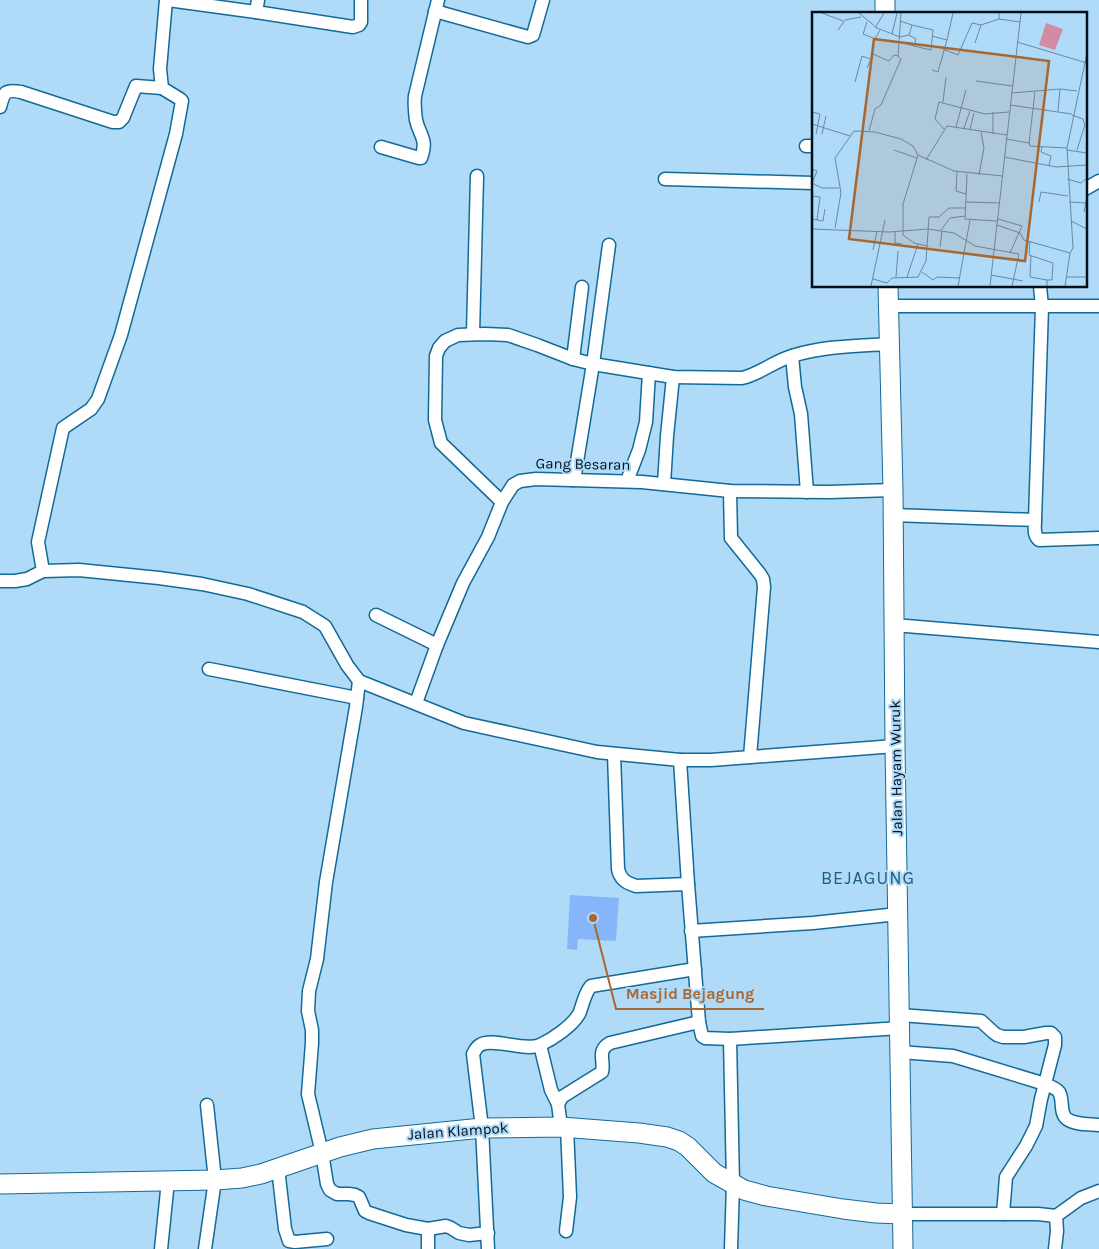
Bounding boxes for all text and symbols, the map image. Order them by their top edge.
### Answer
inset map [812,12,1086,288]
street label: Gang Besaran [535,454,631,474]
street label: Jalan Hayam Wuruk [886,700,906,836]
district label: BEJAGUNG [821,867,915,889]
callout: Masjid Bejagung [616,978,764,1009]
text: Masjid Bejagung [626,984,754,1003]
street label: Jalan Klampok [407,1119,509,1143]

